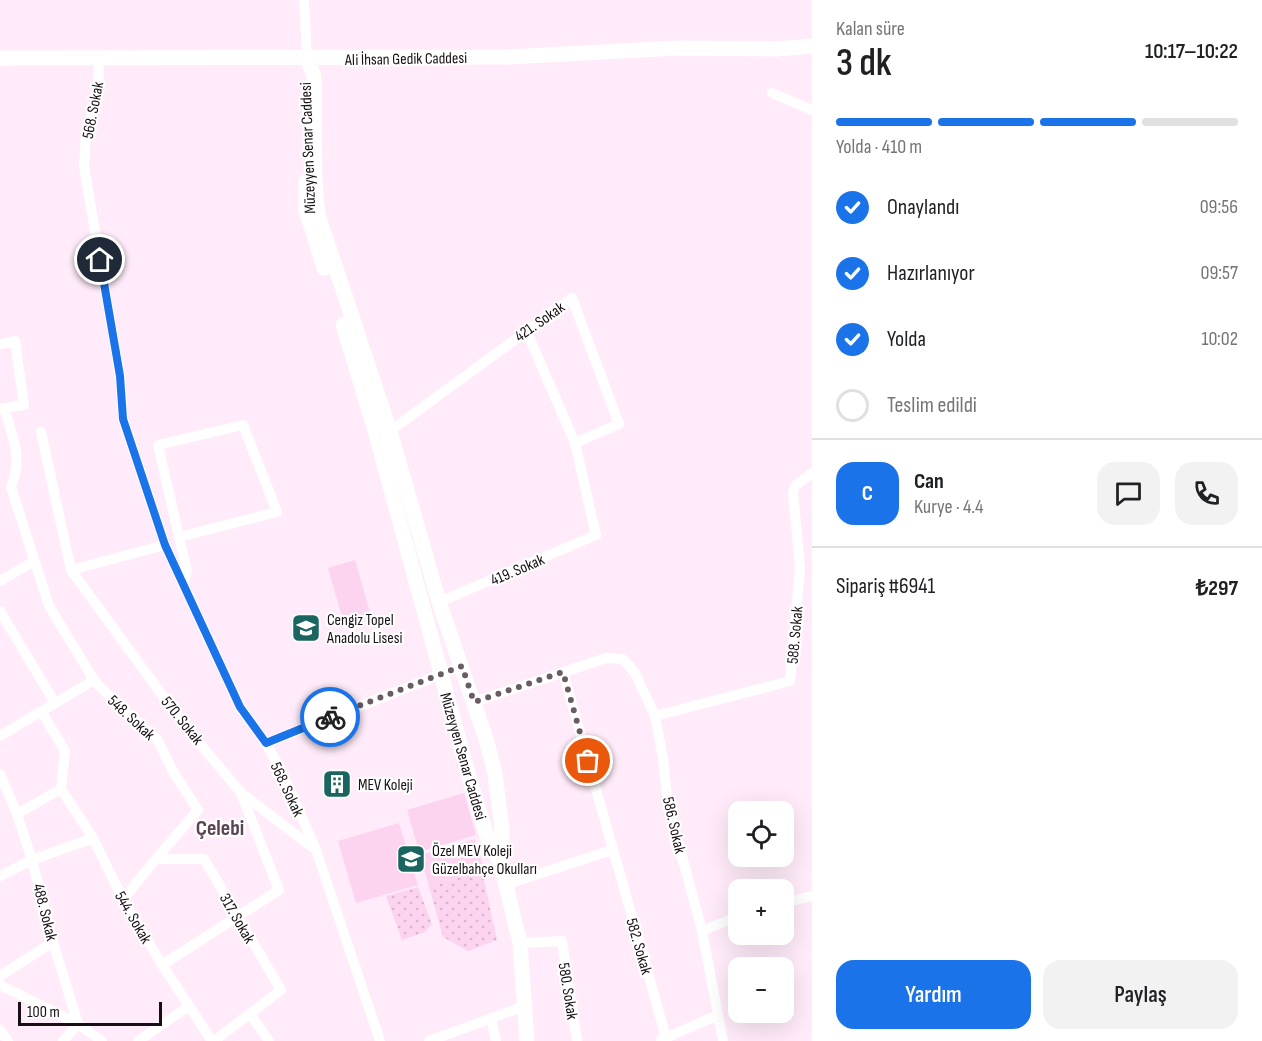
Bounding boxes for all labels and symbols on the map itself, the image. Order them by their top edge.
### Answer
street label: Ali İhsan Gedik Caddesi [344,49,467,70]
street label: 568. Sokak [79,80,108,140]
street label: Müzeyyen Senar Caddesi [297,82,320,214]
pin [74,234,125,285]
street label: 421. Sokak [511,298,569,346]
street label: 419. Sokak [488,551,547,590]
street label: 588. Sokak [784,605,807,665]
place label: Cengiz Topel Anadolu Lisesi [326,611,402,648]
school or university icon: Cengiz Topel Anadolu Lisesi [290,612,322,644]
courier [300,687,360,747]
street label: Müzeyyen Senar Caddesi [435,691,490,822]
street label: 548. Sokak [103,692,159,745]
street label: 570. Sokak [157,693,207,749]
pin [562,735,613,786]
street label: 568. Sokak [266,759,307,820]
building icon: MEV Koleji [321,768,353,800]
place label: MEV Koleji [358,776,413,795]
street label: 586. Sokak [658,795,689,856]
district label: Çelebi [196,815,244,842]
place label: Özel MEV Koleji Güzelbahçe Okulları [432,842,537,879]
school or university icon: Özel MEV Koleji Güzelbahçe Okulları [395,843,427,875]
street label: 488. Sokak [28,882,61,943]
street label: 544. Sokak [110,888,155,947]
street label: 317. Sokak [215,890,259,947]
street label: 582. Sokak [621,916,656,977]
street label: 580. Sokak [554,961,581,1021]
scale bar [18,999,162,1026]

